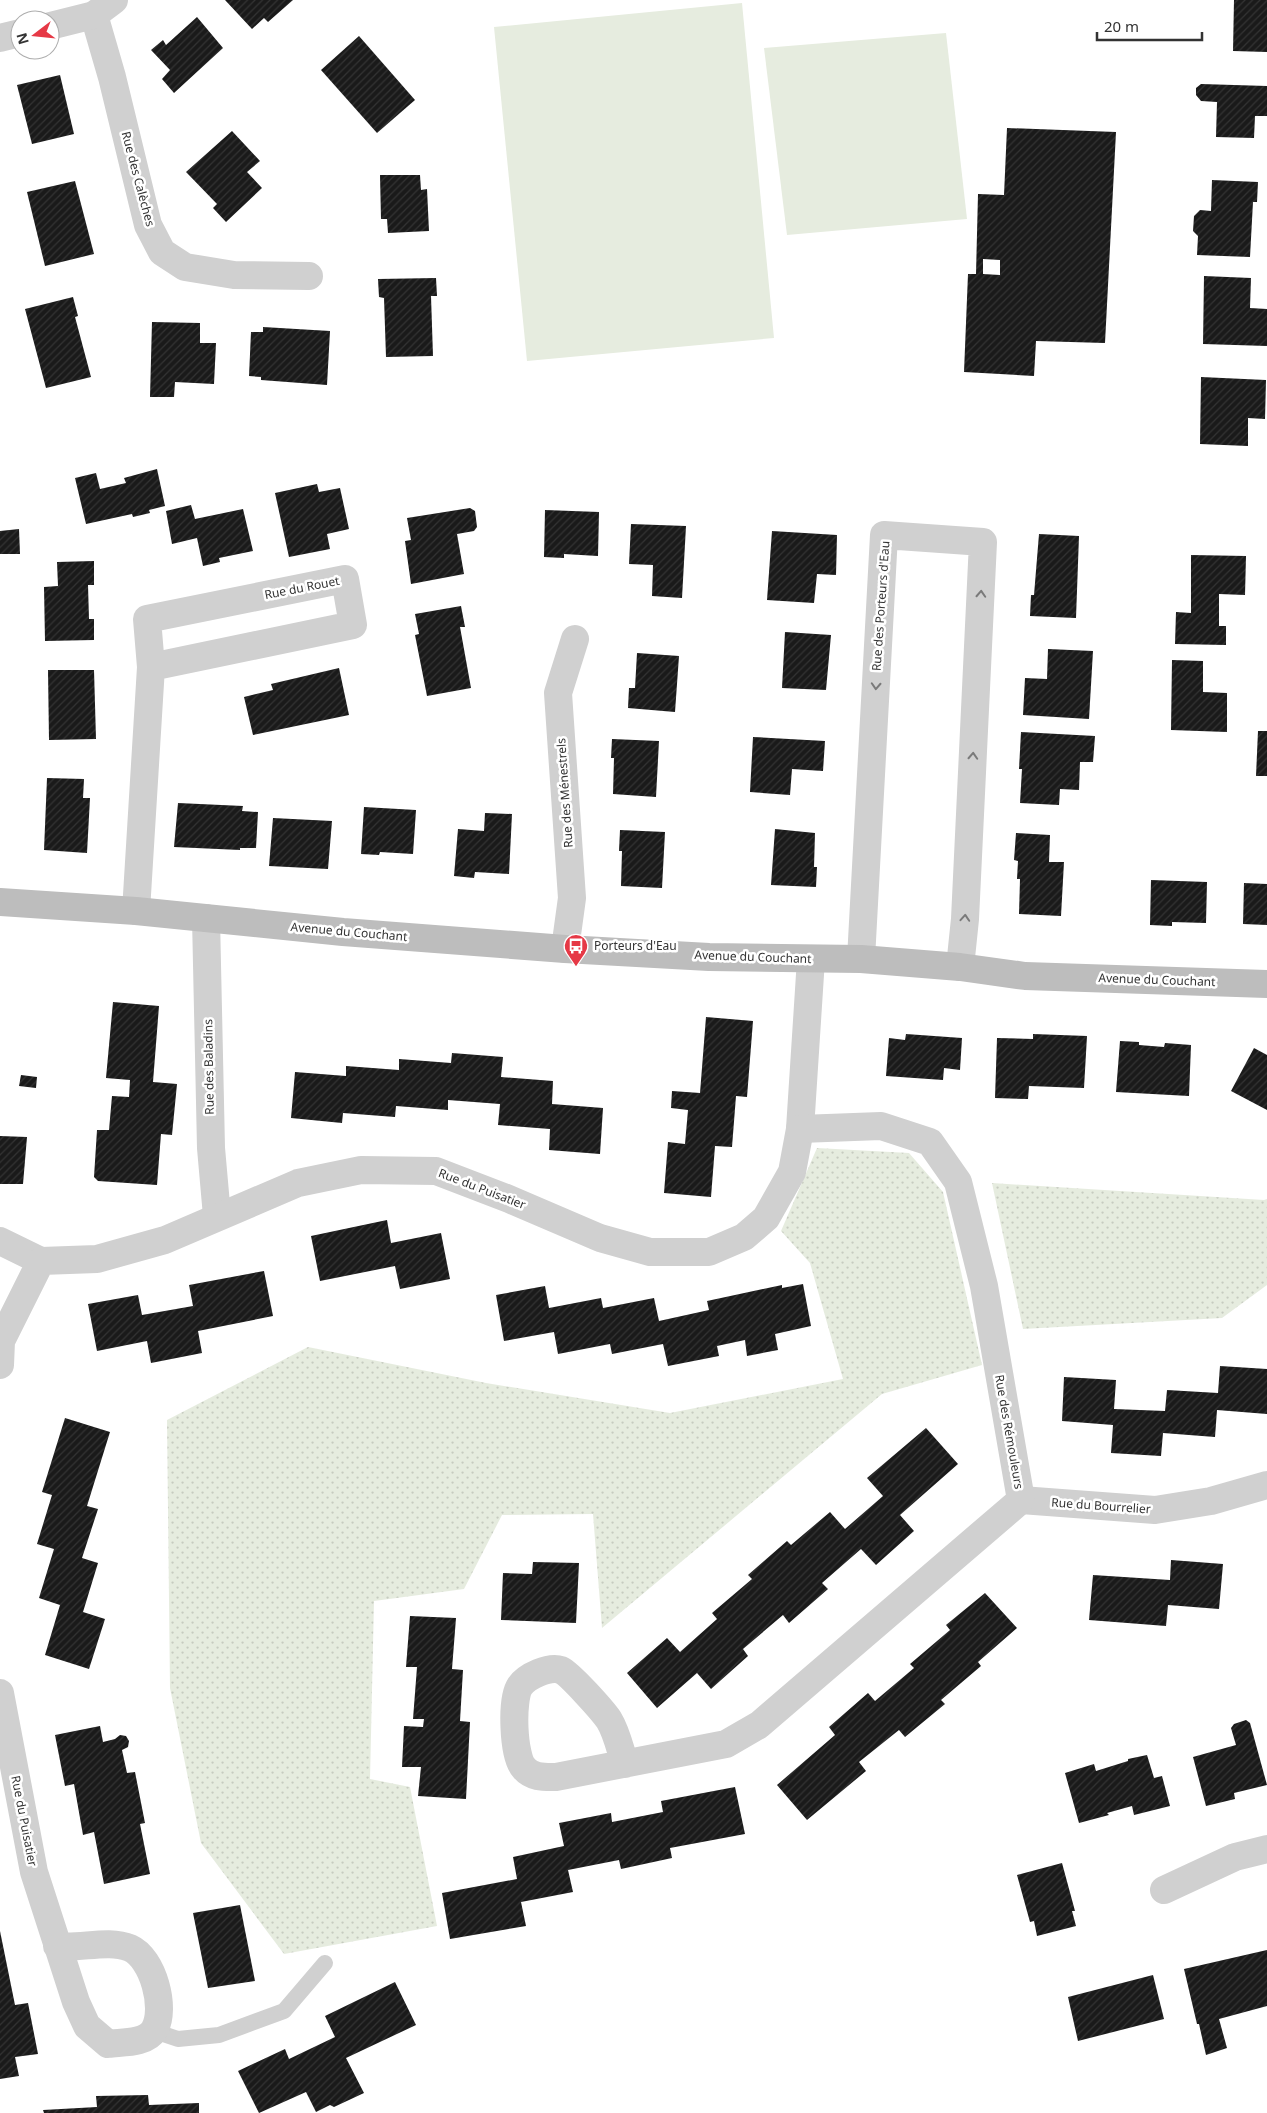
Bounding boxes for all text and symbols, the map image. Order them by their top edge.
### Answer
north arrow [10,10,60,60]
scale bar [1097,10,1202,42]
text: 20 m [1104,16,1139,36]
text: N [11,31,33,47]
street label: Rue des Calèches [118,129,159,228]
street label: Rue des Porteurs d'Eau [867,540,894,672]
street label: Rue du Rouet [263,572,341,603]
one-way arrow [975,589,986,597]
one-way arrow [870,683,881,691]
street label: Rue des Ménestrels [552,737,577,849]
one-way arrow [967,752,978,760]
one-way arrow [959,914,970,922]
street label: Avenue du Couchant [290,918,409,945]
bus stop icon: Porteurs d'Eau [563,933,589,967]
place label: Porteurs d'Eau [594,937,677,954]
street label: Avenue du Couchant [694,946,812,967]
street label: Avenue du Couchant [1098,969,1216,990]
street label: Rue des Baladins [199,1019,218,1115]
street label: Rue du Puisatier [436,1164,528,1213]
street label: Rue des Rémouleurs [991,1373,1028,1491]
street label: Rue du Bourrelier [1051,1494,1151,1517]
street label: Rue du Puisatier [7,1774,42,1868]

